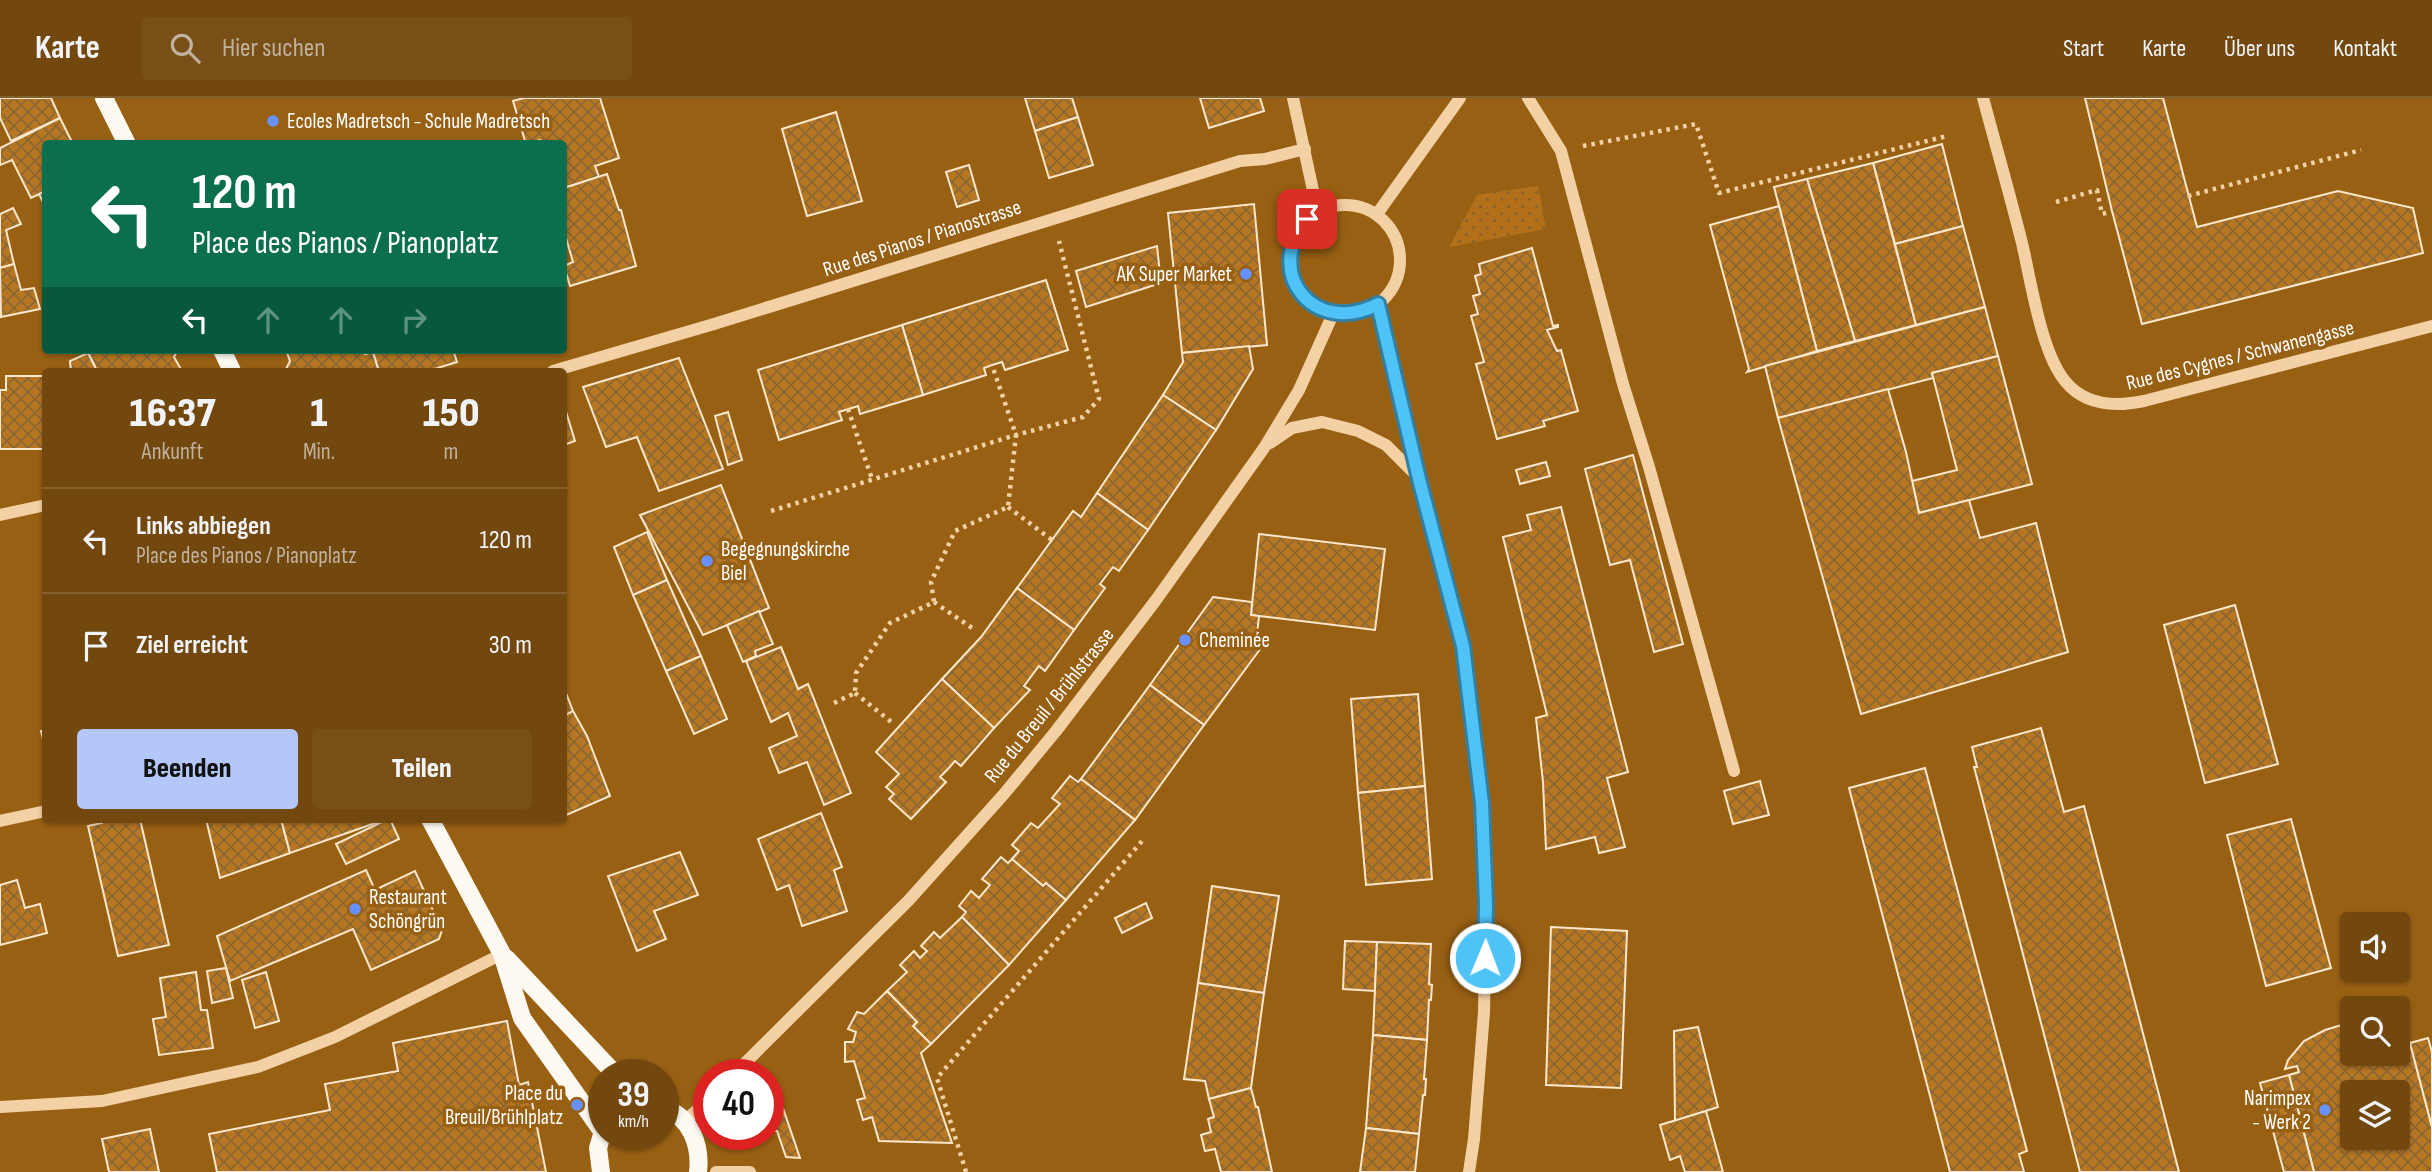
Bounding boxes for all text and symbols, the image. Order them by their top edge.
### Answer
search box [142,17,632,80]
text: Karte [35,28,100,68]
icon: search [166,29,204,67]
text: Hier suchen [222,33,325,64]
text: Start [2063,34,2104,63]
text: Karte [2142,34,2186,63]
text: Über uns [2224,34,2295,63]
text: Kontakt [2333,34,2397,63]
place label: Ecoles Madretsch - Schule Madretsch [287,109,550,134]
marker: Ecoles Madretsch - Schule Madretsch [265,113,281,129]
text: 120 m [192,164,297,223]
icon: left [77,168,168,259]
pin [1277,189,1337,249]
street label: Rue des Pianos / Pianostrasse [820,195,1024,282]
icon: arrive [1288,200,1326,238]
text: Place des Pianos / Pianoplatz [192,224,499,263]
place label: AK Super Market [1116,262,1232,287]
marker: AK Super Market [1238,266,1254,282]
icon: left [176,301,214,339]
icon: ahead [249,301,287,339]
icon: ahead [322,301,360,339]
icon: right [395,301,433,339]
street label: Rue des Cygnes / Schwanengasse [2124,315,2357,396]
text: 16:37 [129,388,215,439]
text: 1 [310,388,328,439]
text: 150 [422,388,480,439]
text: Ankunft [141,438,203,466]
text: Min. [303,438,335,466]
text: m [444,438,458,466]
text: Links abbiegen [136,511,271,542]
icon: left [77,522,115,560]
text: 120 m [479,525,532,556]
place label: Begegnungskirche Biel [721,537,850,586]
text: Place des Pianos / Pianoplatz [136,542,356,570]
marker: Begegnungskirche Biel [699,553,715,569]
street label: Rue du Breuil / Brühlstrasse [979,623,1120,788]
icon: arrive [77,627,115,665]
place label: Cheminée [1199,628,1270,653]
text: Ziel erreicht [136,630,248,661]
text: 30 m [489,630,532,661]
marker: Cheminée [1177,632,1193,648]
button: Beenden [77,729,298,809]
button: Teilen [312,729,532,809]
place label: Restaurant Schöngrün [369,885,447,934]
marker: Restaurant Schöngrün [347,901,363,917]
map controls [2340,912,2410,1150]
button: sound [2340,912,2410,982]
position arrow [1448,921,1522,995]
button: search [2340,996,2410,1066]
speed limit sign: 40 [693,1059,784,1150]
text: 39 [617,1074,650,1117]
button: layers [2340,1080,2410,1150]
place label: Place du Breuil/Brühlplatz [445,1081,563,1130]
place label: Narimpex - Werk 2 [2244,1086,2311,1135]
marker: Place du Breuil/Brühlplatz [569,1097,585,1113]
marker: Narimpex - Werk 2 [2317,1102,2333,1118]
text: km/h [618,1111,649,1132]

